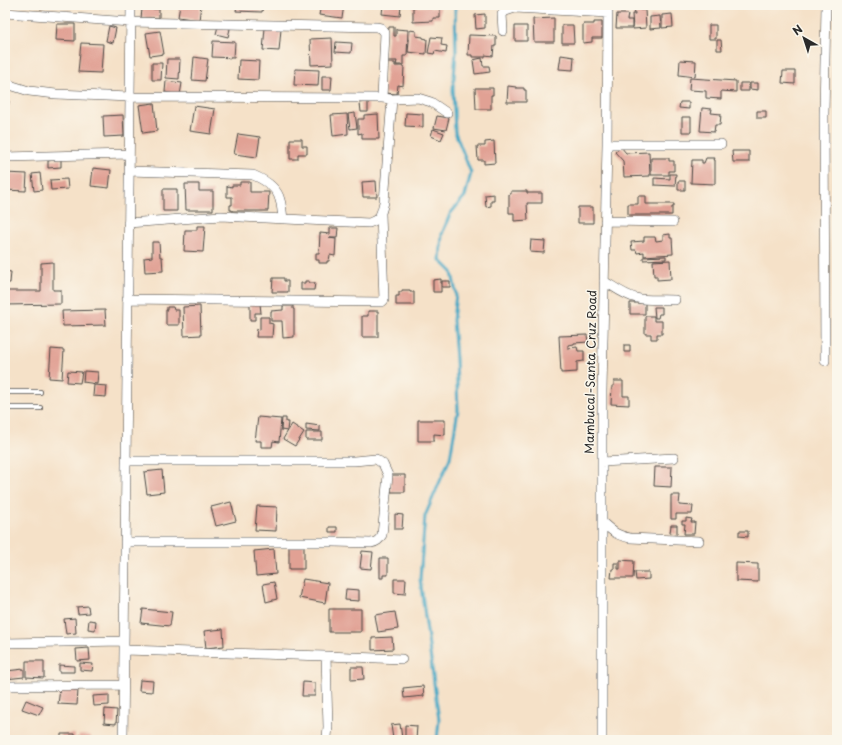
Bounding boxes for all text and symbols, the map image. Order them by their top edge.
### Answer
north arrow [784,18,824,58]
text: N [789,20,806,39]
street label: Mambucal-Santa Cruz Road [580,290,600,454]

